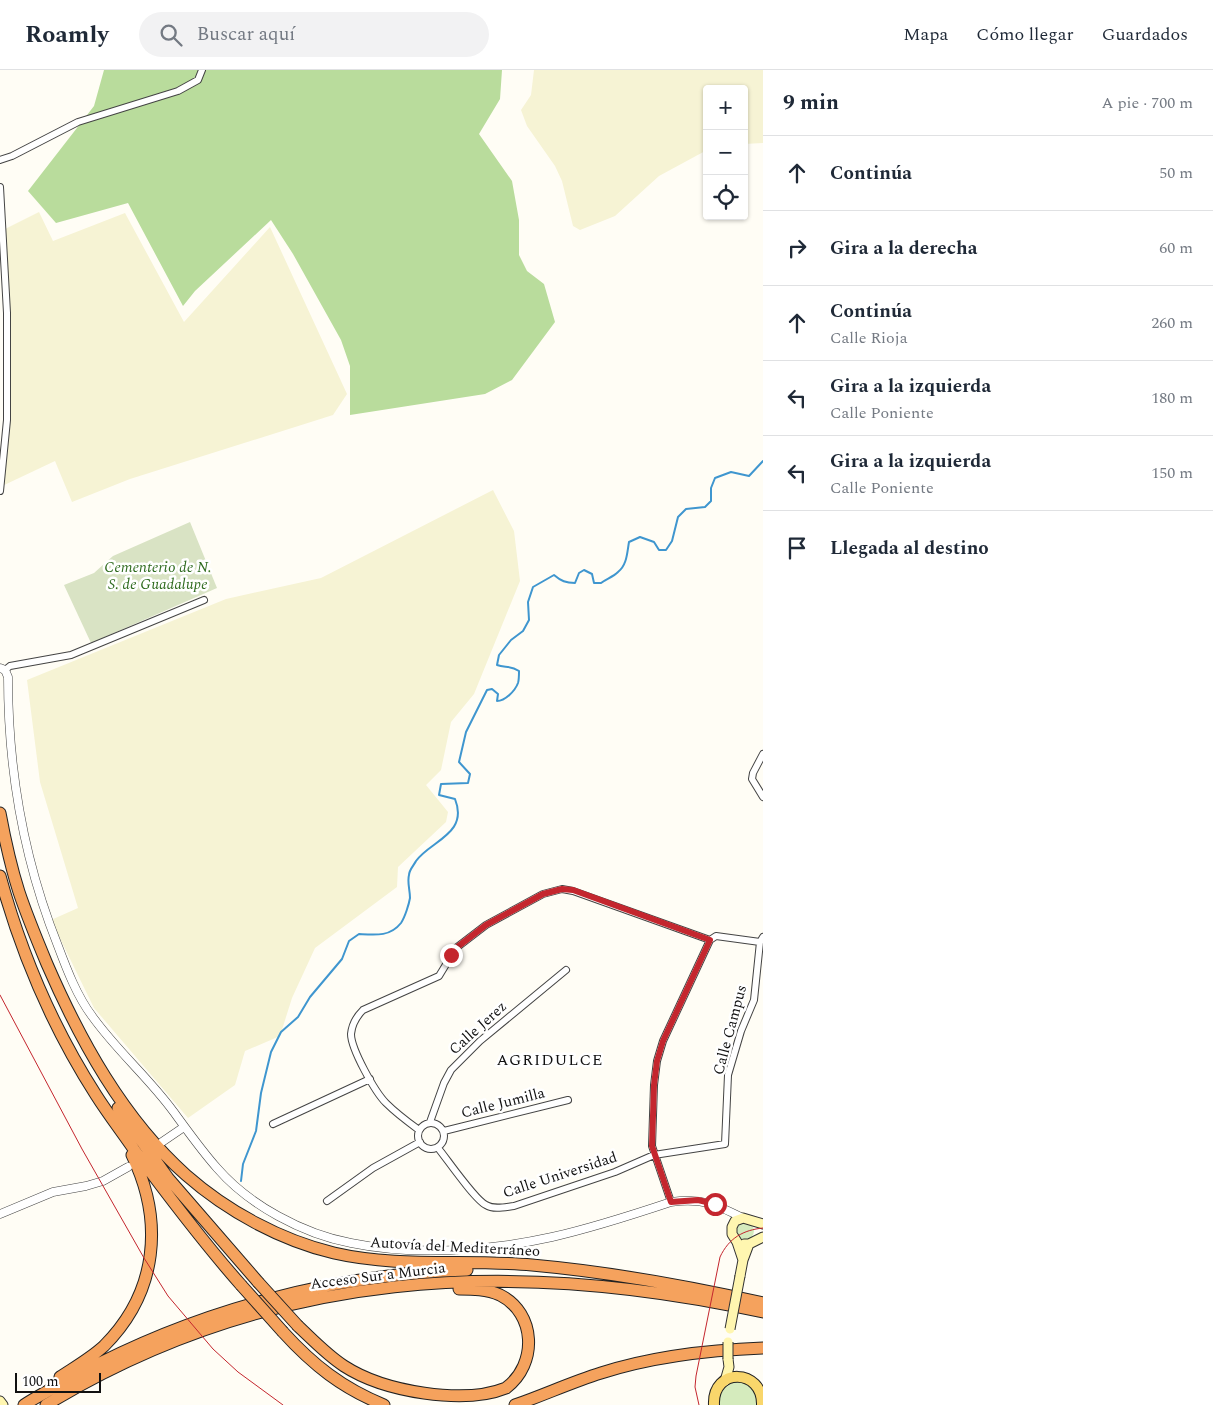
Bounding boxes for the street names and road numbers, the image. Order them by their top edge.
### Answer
street label: Calle Campus [707,982,753,1078]
street label: Calle Jerez [444,996,512,1060]
street label: Calle Jumilla [459,1081,548,1125]
street label: Calle Universidad [500,1146,620,1204]
street label: Autovía del Mediterráneo [369,1231,541,1263]
street label: Acceso Sur a Murcia [309,1256,448,1296]

